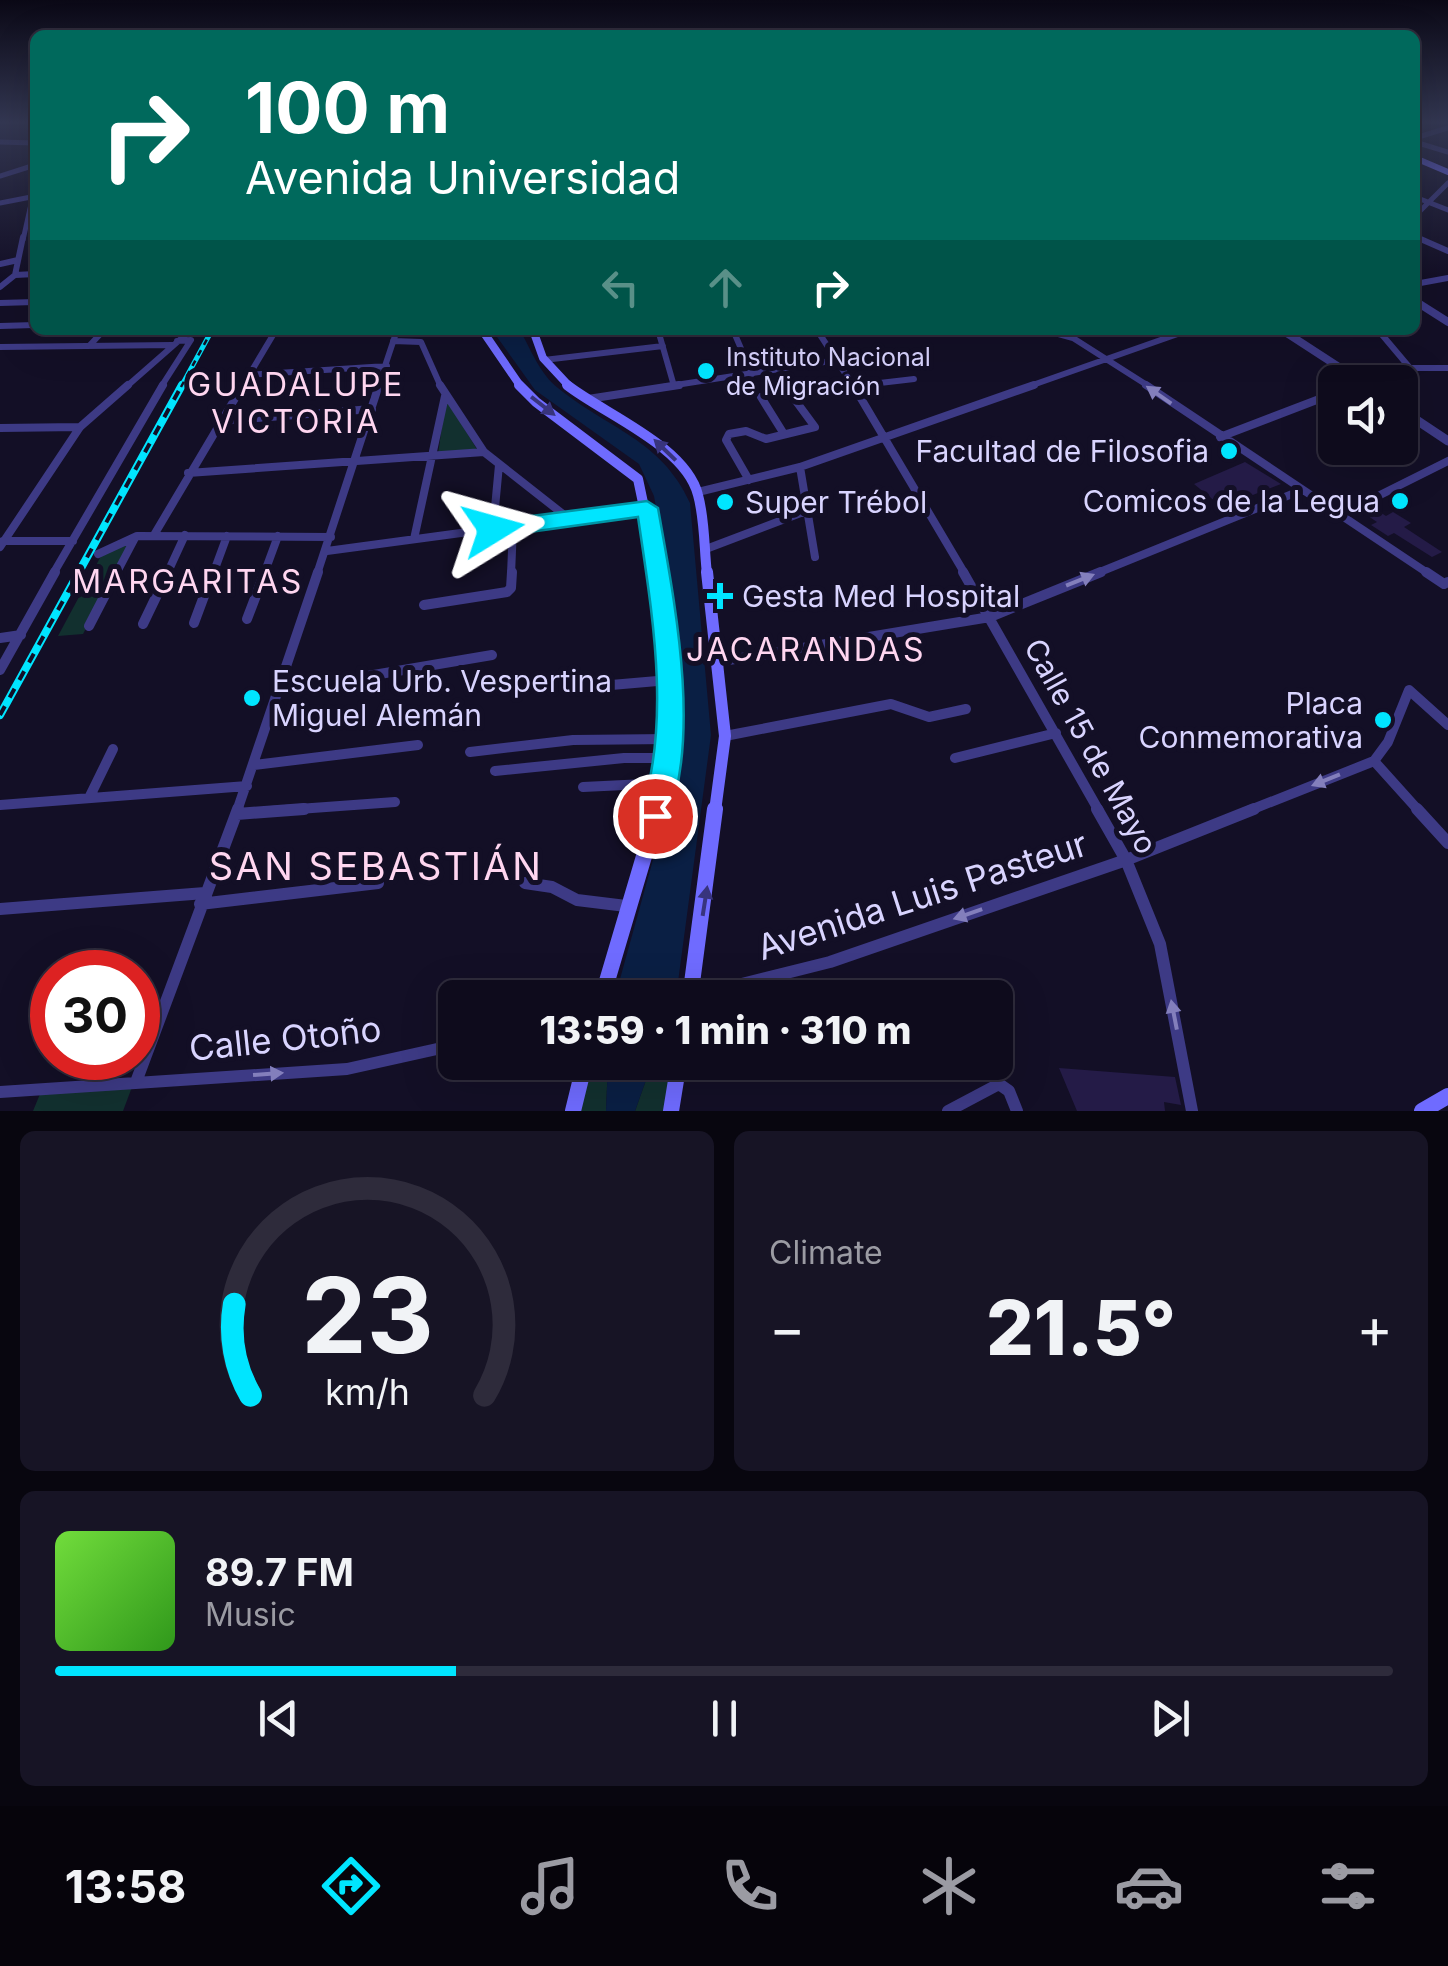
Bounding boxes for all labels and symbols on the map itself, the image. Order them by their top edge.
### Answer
place label: Instituto Nacional de Migración [726,342,931,401]
marker: Instituto Nacional de Migración [695,360,717,382]
district label: GUADALUPE VICTORIA [187,365,405,441]
one-way arrow [1145,386,1172,405]
one-way arrow [529,395,555,416]
place label: Facultad de Filosofia [915,433,1209,469]
one-way arrow [654,439,678,463]
marker: Facultad de Filosofia [1218,440,1240,462]
position arrow [441,477,545,581]
place label: Comicos de la Legua [1083,483,1380,519]
place label: Super Trébol [745,484,927,520]
marker: Comicos de la Legua [1389,490,1411,512]
marker: Super Trébol [714,491,736,513]
district label: MARGARITAS [72,562,304,601]
one-way arrow [1066,571,1096,587]
place label: Gesta Med Hospital [742,578,1020,614]
marker: Gesta Med Hospital [707,583,733,609]
district label: JACARANDAS [686,630,926,669]
street label: Calle 15 de Mayo [1017,632,1165,860]
place label: Escuela Urb. Vespertina Miguel Alemán [272,663,612,733]
place label: Placa Conmemorativa [1139,685,1363,755]
marker: Escuela Urb. Vespertina Miguel Alemán [241,687,263,709]
marker: Placa Conmemorativa [1372,709,1394,731]
one-way arrow [1310,773,1340,789]
pin [613,774,698,859]
street label: Avenida Luis Pasteur [752,822,1092,968]
district label: SAN SEBASTIÁN [209,843,543,889]
one-way arrow [698,885,713,916]
one-way arrow [952,908,982,923]
speed limit sign: 30 [30,950,160,1080]
one-way arrow [1165,999,1181,1030]
street label: Calle Otoño [187,1007,383,1069]
one-way arrow [253,1065,285,1081]

